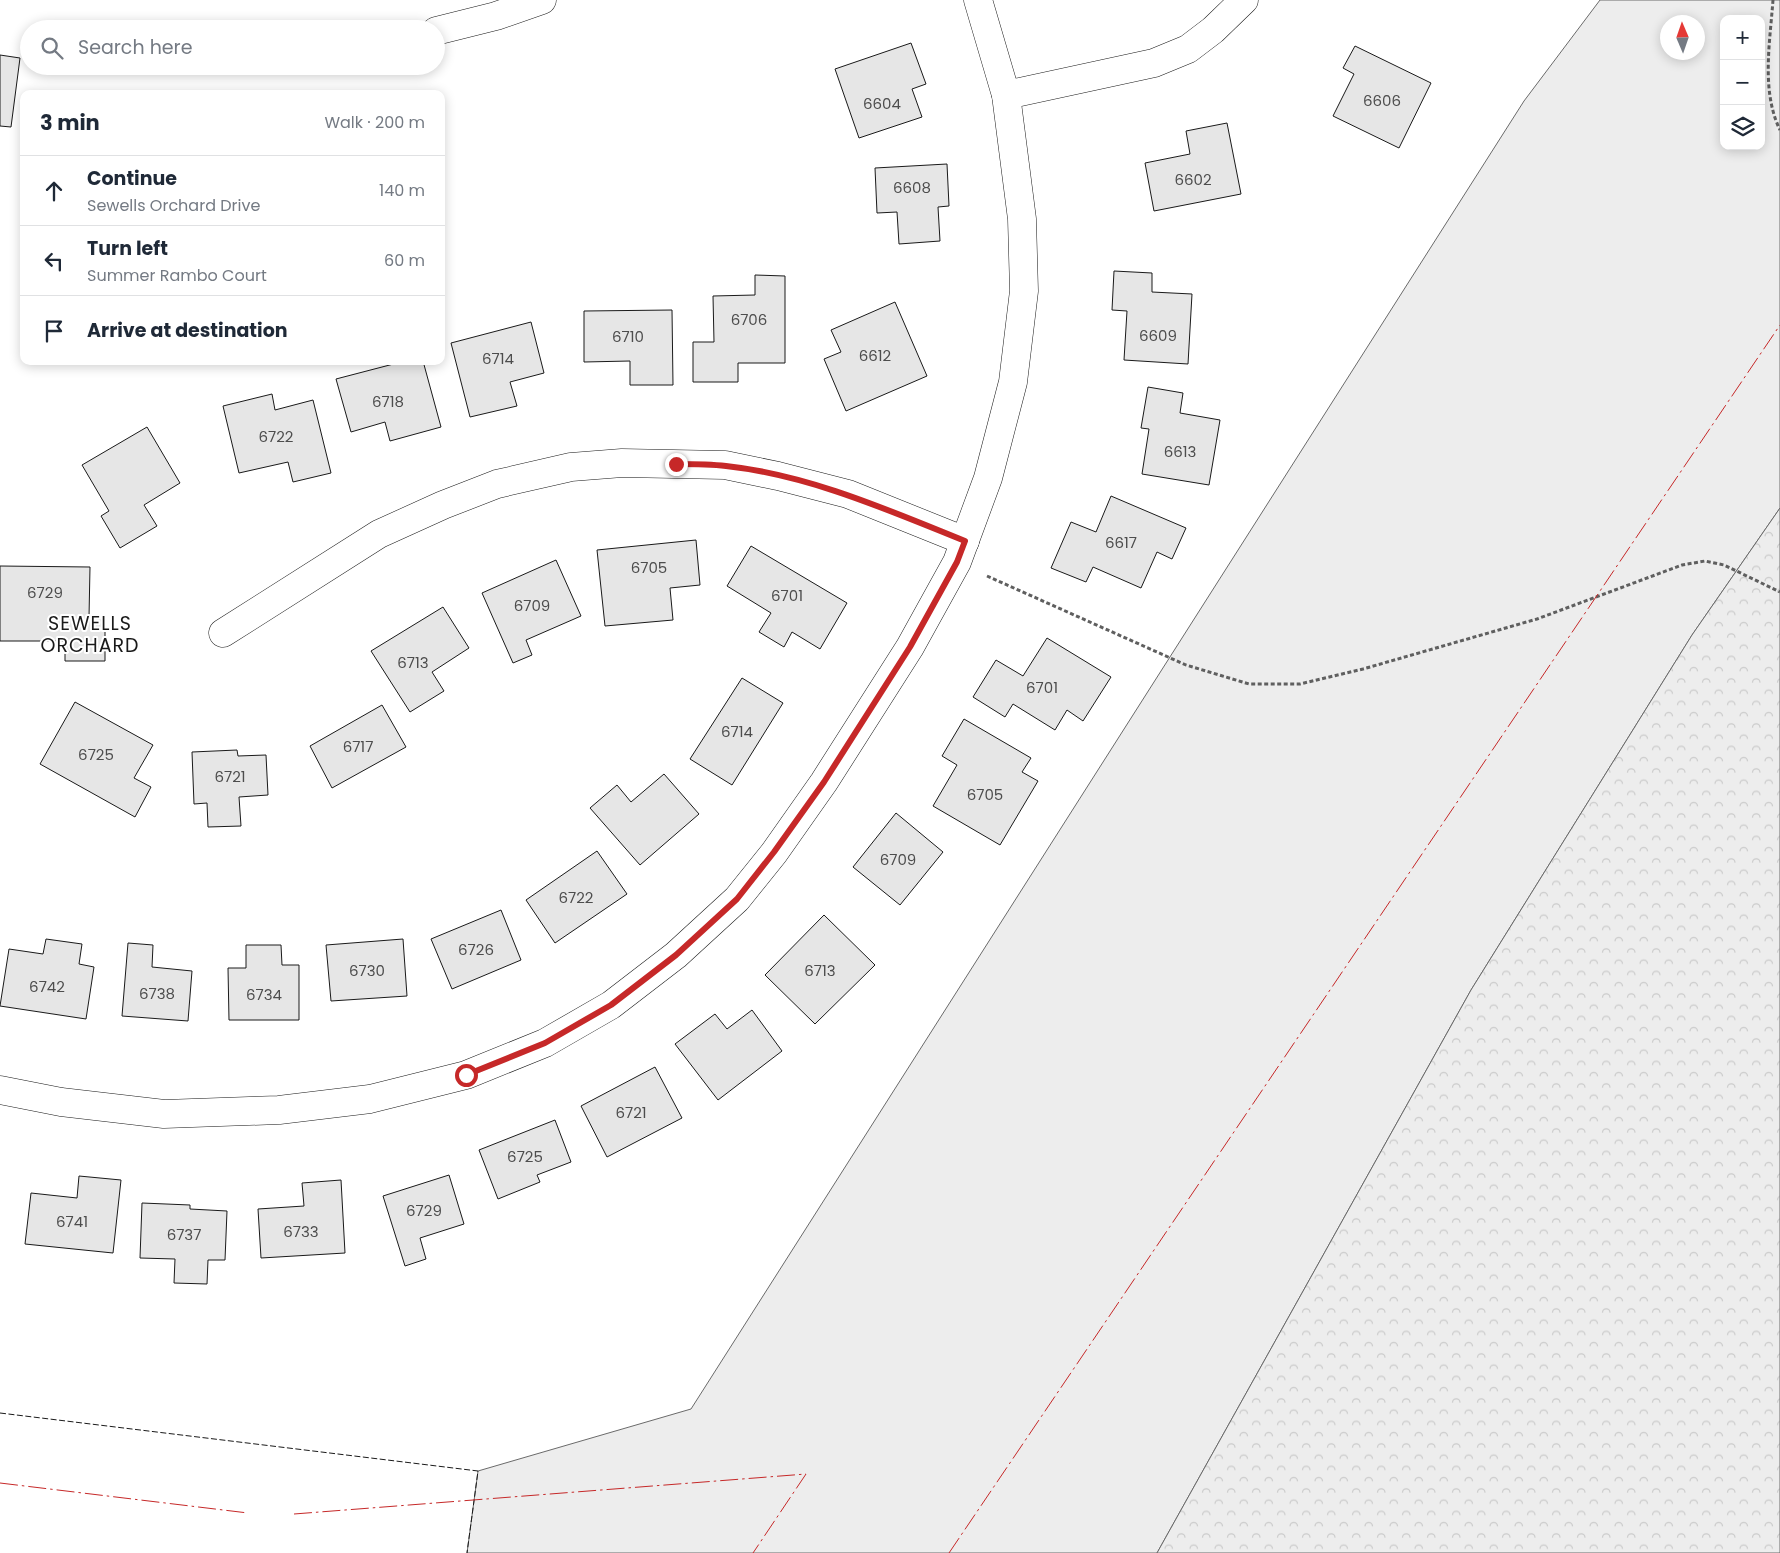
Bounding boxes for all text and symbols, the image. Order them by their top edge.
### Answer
north arrow [1660,15,1705,60]
map controls [1720,15,1765,150]
button: + [1720,15,1765,60]
search box [20,20,445,75]
icon: search [38,34,66,62]
text: Search here [78,34,192,61]
button: − [1720,60,1765,105]
house number: 6606 [1363,90,1401,111]
house number: 6604 [863,93,901,114]
button: layers [1720,105,1765,150]
text: 3 min [40,108,100,137]
text: Walk · 200 m [324,111,425,134]
text: Continue [87,165,177,192]
house number: 6602 [1174,169,1212,190]
icon: ahead [40,177,68,205]
house number: 6608 [893,177,931,198]
text: 140 m [379,179,425,202]
text: Sewells Orchard Drive [87,194,260,217]
text: Turn left [87,235,168,262]
icon: left [40,247,68,275]
text: 60 m [384,249,425,272]
text: Summer Rambo Court [87,264,267,287]
house number: 6706 [731,309,767,330]
icon: arrive [40,317,68,345]
text: Arrive at destination [87,317,288,344]
house number: 6609 [1139,325,1177,346]
house number: 6710 [612,326,644,347]
house number: 6612 [859,345,891,366]
house number: 6714 [482,348,514,369]
house number: 6718 [372,391,404,412]
house number: 6722 [259,426,293,447]
house number: 6613 [1164,441,1196,462]
route end [665,453,688,476]
house number: 6617 [1105,532,1137,553]
house number: 6705 [631,557,667,578]
house number: 6729 [27,582,63,603]
house number: 6701 [771,585,803,606]
house number: 6709 [514,595,550,616]
district label: SEWELLS ORCHARD [40,610,140,659]
house number: 6713 [397,652,429,673]
house number: 6701 [1026,677,1058,698]
house number: 6714 [721,721,753,742]
house number: 6717 [343,736,373,757]
house number: 6725 [78,744,114,765]
house number: 6721 [214,766,246,787]
house number: 6705 [967,784,1003,805]
house number: 6709 [880,849,916,870]
house number: 6722 [559,887,593,908]
house number: 6726 [458,939,494,960]
house number: 6730 [349,960,385,981]
house number: 6713 [804,960,836,981]
house number: 6742 [29,976,65,997]
house number: 6738 [139,983,175,1004]
house number: 6734 [246,984,282,1005]
route start [455,1064,478,1087]
house number: 6721 [615,1102,647,1123]
house number: 6725 [507,1146,543,1167]
house number: 6729 [406,1200,442,1221]
house number: 6741 [56,1211,88,1232]
house number: 6733 [283,1221,319,1242]
house number: 6737 [167,1224,201,1245]

